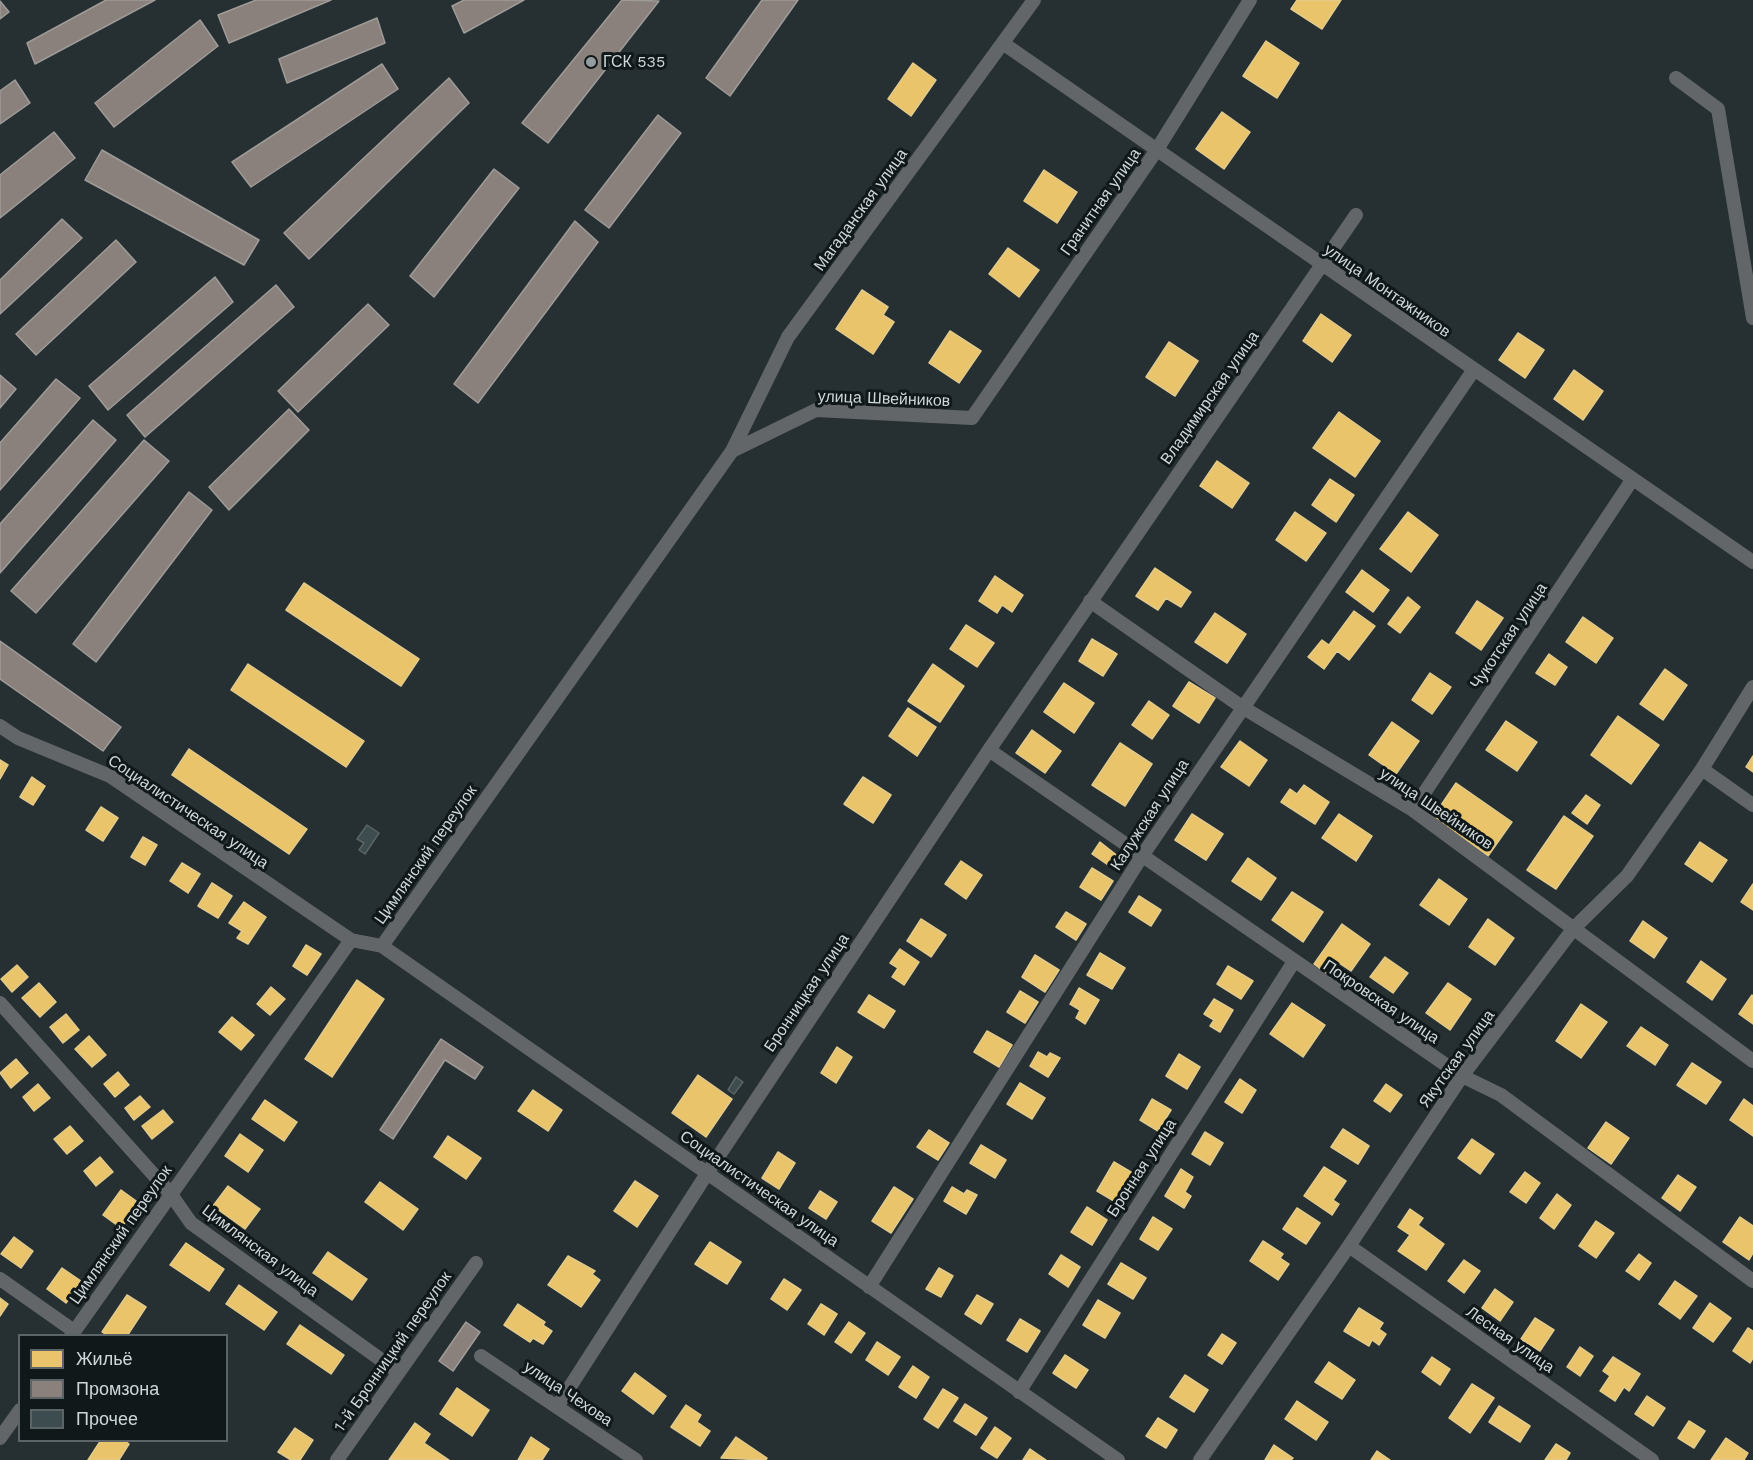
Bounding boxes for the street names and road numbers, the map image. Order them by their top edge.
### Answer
street label: Магаданская улица [810,145,912,275]
street label: Гранитная улица [1057,145,1145,259]
street label: улица Монтажников [1320,240,1454,342]
street label: Владимирская улица [1157,328,1263,468]
street label: улица Швейников [817,387,951,411]
street label: Чукотская улица [1466,579,1552,693]
street label: Социалистическая улица [104,751,272,873]
street label: Калужская улица [1107,756,1193,874]
street label: улица Швейников [1376,764,1496,854]
street label: Цимлянский переулок [371,782,481,928]
street label: Бронницкая улица [760,930,854,1056]
street label: Покровская улица [1319,956,1443,1048]
street label: Якутская улица [1415,1006,1499,1112]
street label: Бронная улица [1103,1115,1181,1221]
street label: Социалистическая улица [676,1127,842,1251]
street label: Цимлянский переулок [66,1162,176,1308]
street label: Цимлянская улица [198,1201,322,1301]
street label: 1-й Бронницкий переулок [330,1268,456,1436]
street label: Лесная улица [1462,1303,1558,1377]
street label: улица Чехова [520,1357,616,1431]

